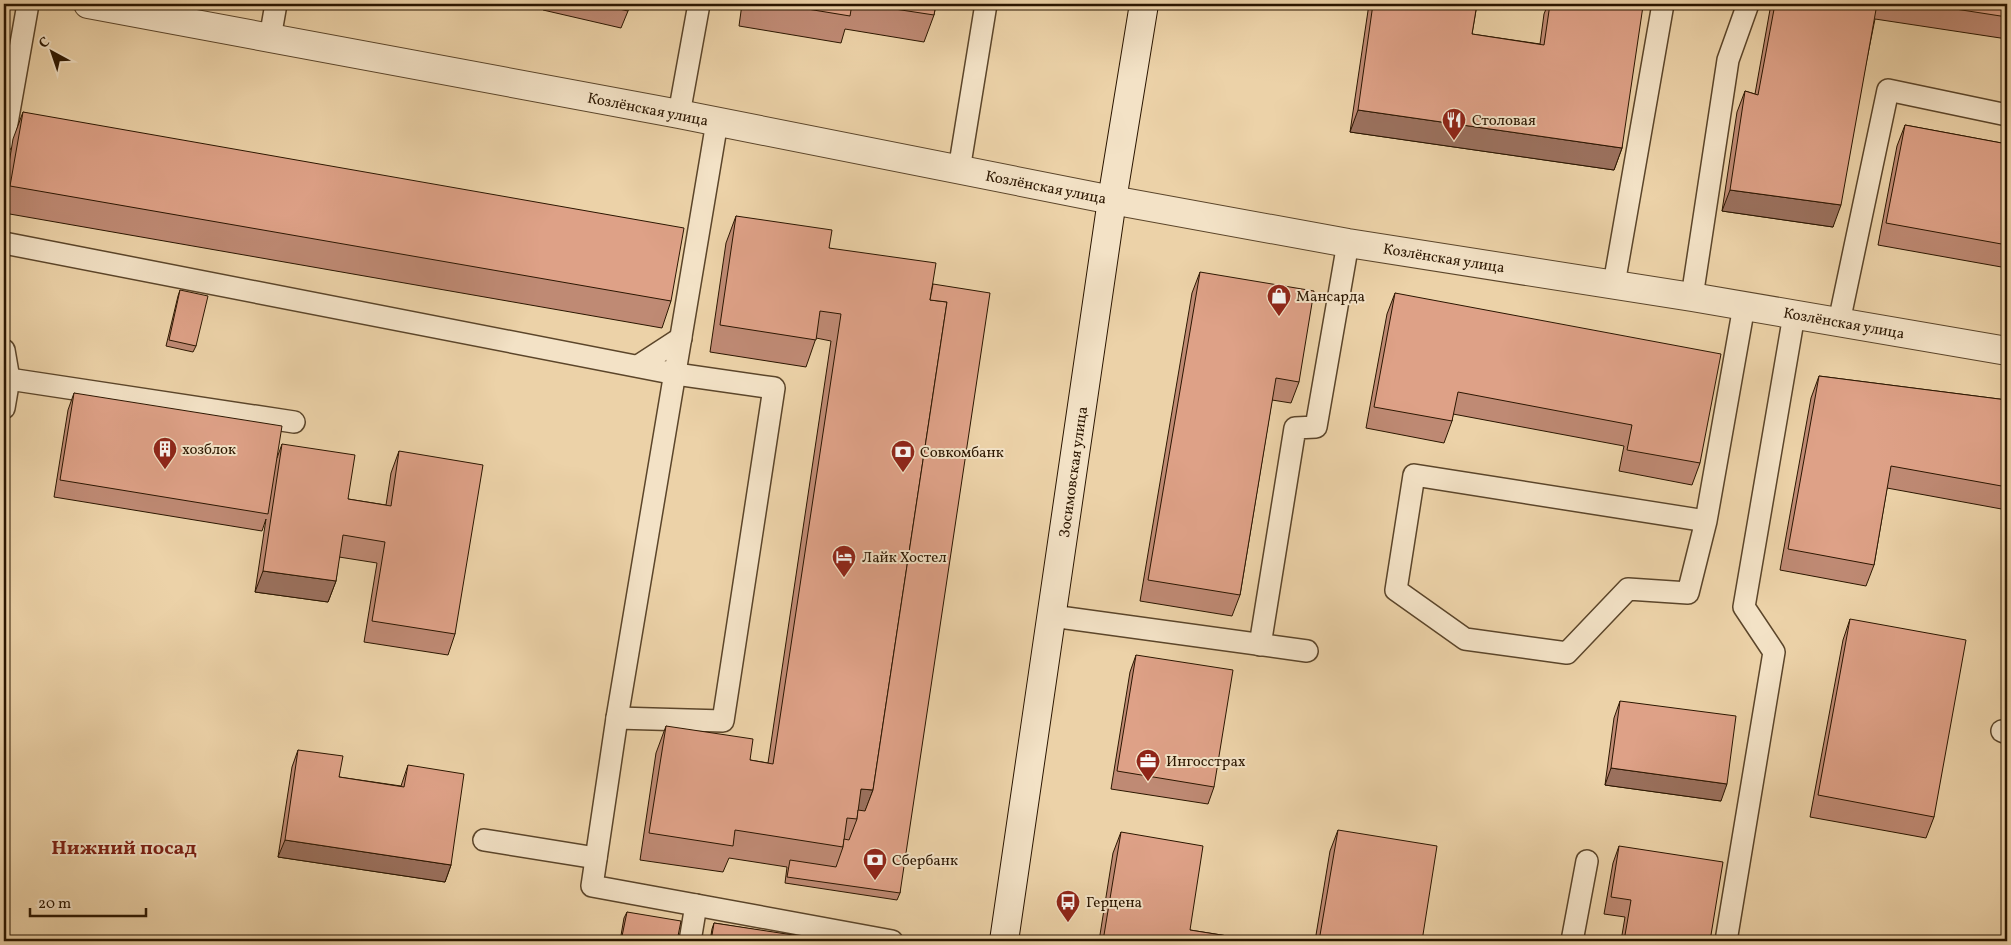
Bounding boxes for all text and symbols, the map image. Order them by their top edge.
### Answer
north arrow [28,28,78,78]
text: С [35,33,54,53]
street label: Козлёнская улица [585,88,710,132]
restaurant icon: Столовая [1441,107,1467,141]
place label: Столовая [1472,111,1536,132]
street label: Козлёнская улица [983,166,1108,210]
street label: Козлёнская улица [1381,240,1506,279]
shop icon: Мансарда [1266,283,1292,317]
place label: Мансарда [1296,287,1365,308]
street label: Козлёнская улица [1781,303,1906,345]
street label: Зосимовская улица [1055,405,1094,539]
building icon: хозблок [152,436,178,470]
bank icon: Совкомбанк [890,439,916,473]
place label: хозблок [182,440,236,461]
place label: Совкомбанк [920,443,1004,464]
hotel icon: Лайк Хостел [831,544,857,578]
place label: Лайк Хостел [862,548,947,569]
office icon: Ингосстрах [1135,748,1161,782]
place label: Ингосстрах [1166,752,1246,773]
district label: Нижний посад [51,835,197,863]
bank icon: Сбербанк [862,847,888,881]
place label: Сбербанк [892,851,958,872]
scale bar [30,885,146,917]
bus stop icon: Герцена [1055,889,1081,923]
place label: Герцена [1086,893,1142,914]
text: 20 m [38,894,71,915]

